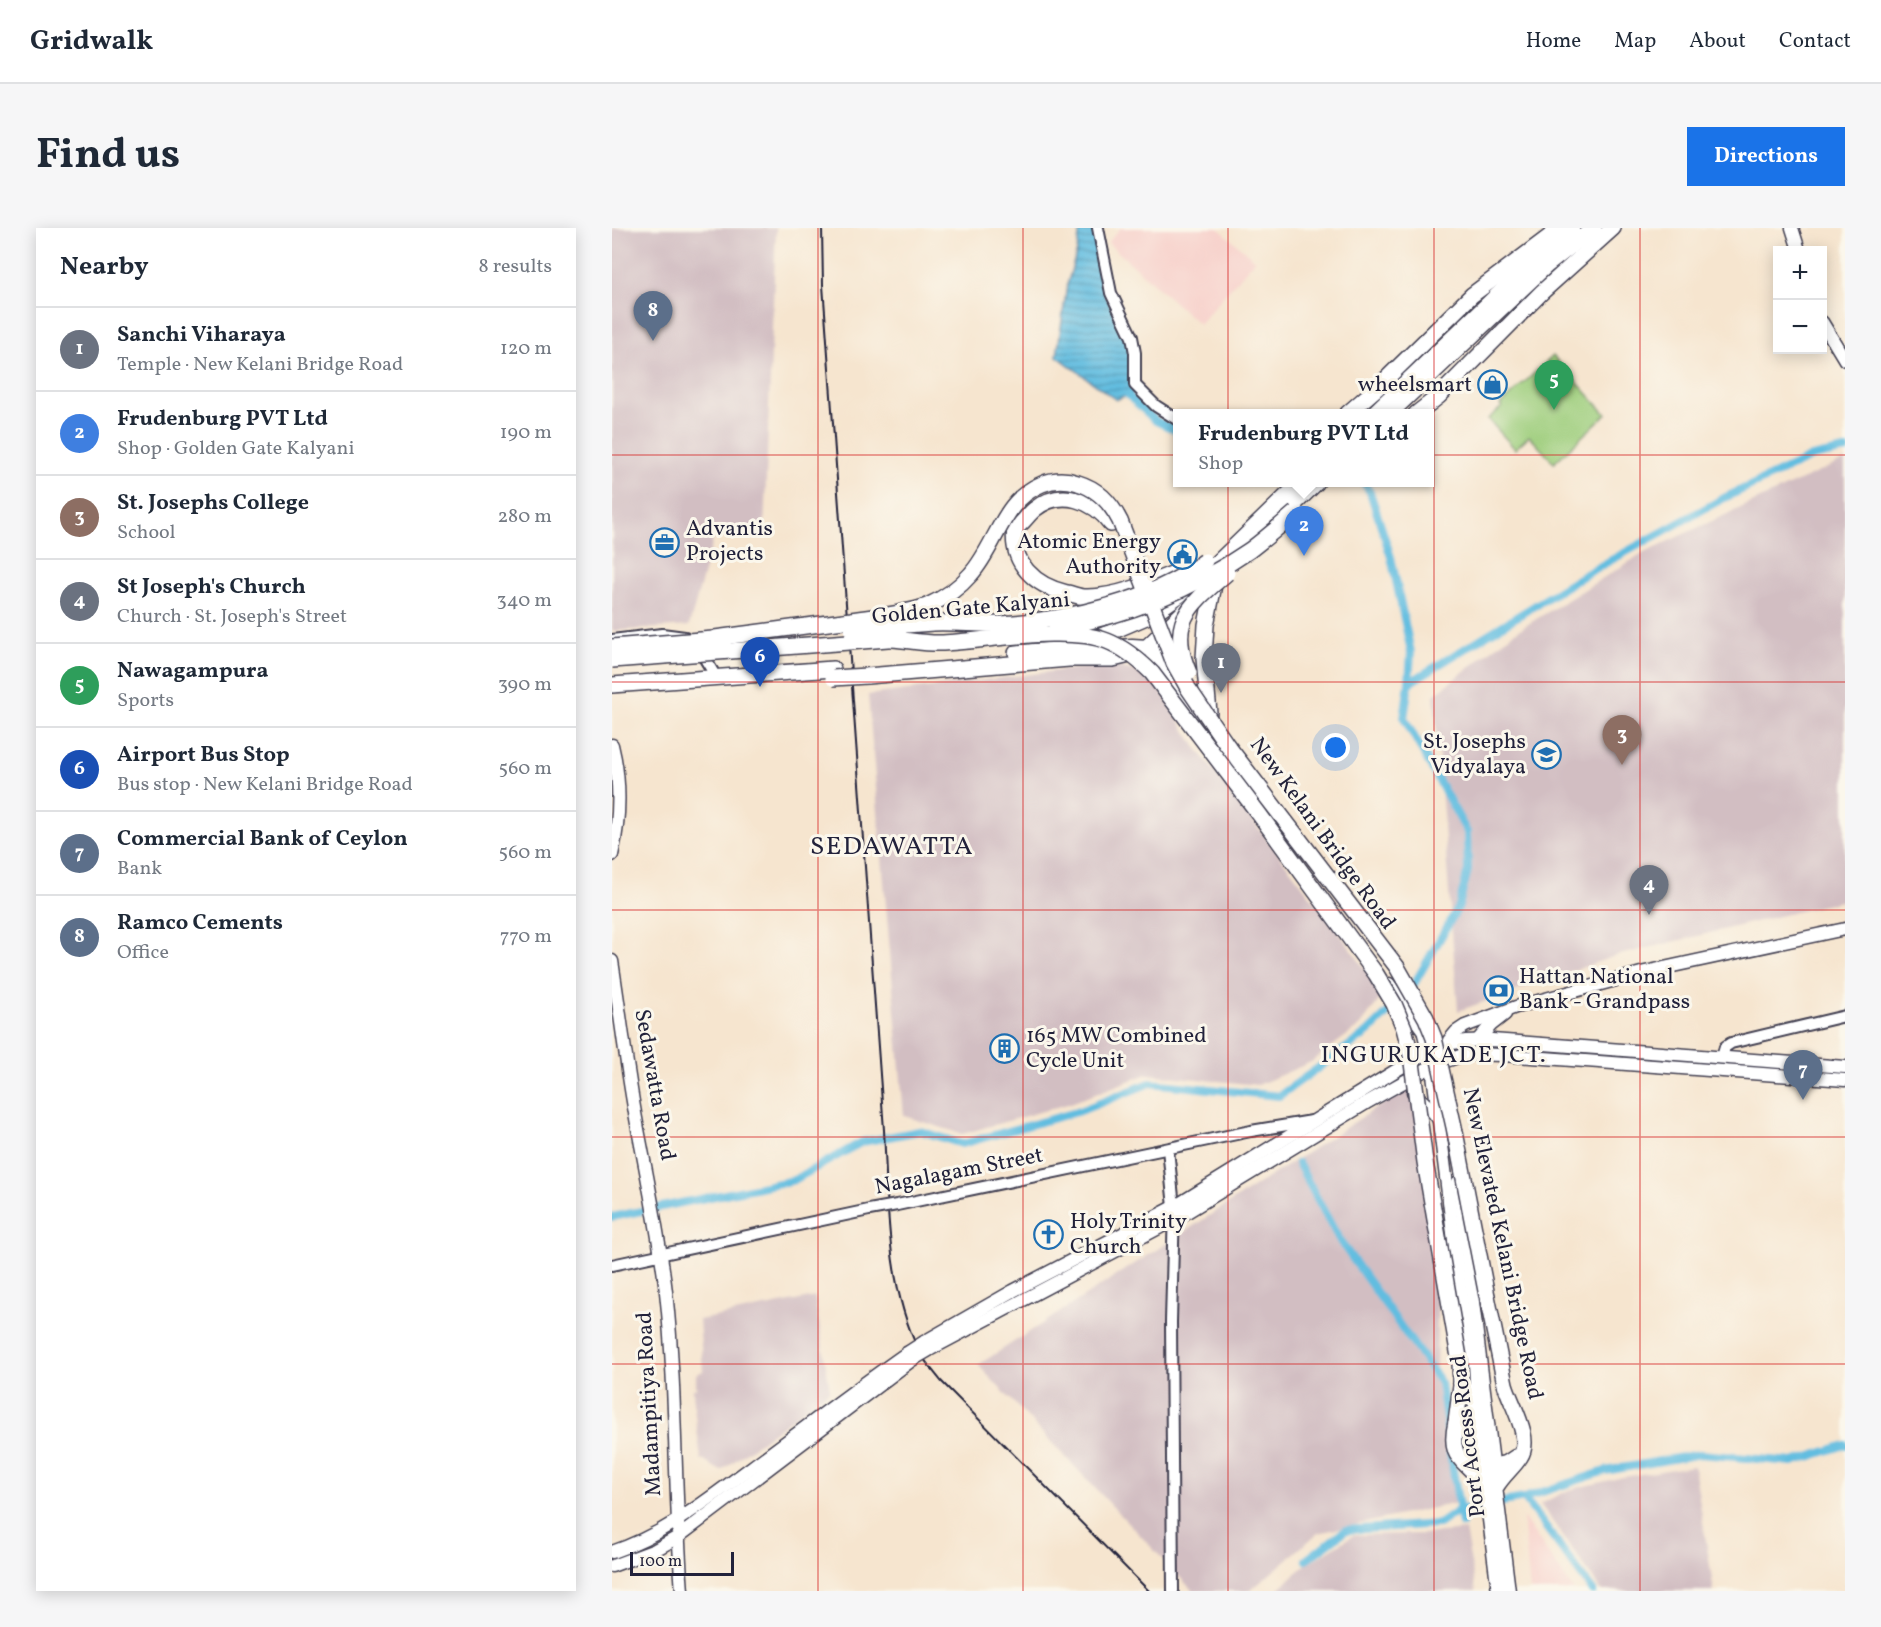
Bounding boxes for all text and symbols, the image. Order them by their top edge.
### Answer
text: Gridwalk [30,22,153,61]
text: Home [1526,27,1581,56]
text: Map [1614,27,1656,56]
text: About [1689,27,1746,56]
text: Contact [1779,27,1851,56]
text: Find us [36,127,180,186]
button: Directions [1687,127,1845,186]
map controls [1773,246,1827,354]
button: + [1773,246,1827,300]
text: Nearby [60,249,149,285]
text: 8 results [479,253,552,281]
pin: 8 [634,291,672,341]
button: − [1773,300,1827,354]
text: Sanchi Viharaya [117,320,286,351]
text: 1 [75,335,84,363]
text: 120 m [500,335,552,363]
text: Temple · New Kelani Bridge Road [117,351,403,379]
pin: 5 [1534,360,1574,410]
shop icon: wheelsmart [1477,369,1509,401]
place label: wheelsmart [1358,370,1472,401]
text: Frudenburg PVT Ltd [117,404,328,435]
popup [1173,409,1434,487]
text: 2 [74,419,85,447]
text: 190 m [500,419,552,447]
text: Frudenburg PVT Ltd [1198,419,1409,450]
text: Shop · Golden Gate Kalyani [117,435,355,463]
text: Shop [1198,450,1243,478]
text: St. Josephs College [117,488,309,519]
text: 3 [74,503,85,531]
text: 280 m [497,503,552,531]
pin: 2 [1284,506,1324,556]
place label: Advantis Projects [686,514,773,570]
text: School [117,519,175,547]
office icon: Advantis Projects [649,526,681,558]
place label: Atomic Energy Authority [1017,527,1161,583]
public building icon: Atomic Energy Authority [1166,539,1198,571]
text: St Joseph's Church [117,572,306,603]
street label: Golden Gate Kalyani [871,585,1071,633]
text: 4 [73,587,86,615]
text: 340 m [496,587,552,615]
text: Church · St. Joseph's Street [117,603,347,631]
pin: 6 [740,638,780,687]
pin: 1 [1202,644,1240,693]
text: Nawagampura [117,656,269,687]
text: 5 [75,671,84,699]
text: 390 m [498,671,552,699]
text: Sports [117,687,174,715]
pin: 3 [1602,716,1642,765]
place label: St. Josephs Vidyalaya [1423,727,1526,783]
street label: New Kelani Bridge Road [1242,731,1402,937]
your location [1321,733,1350,762]
school or university icon: St. Josephs Vidyalaya [1531,739,1563,771]
text: Airport Bus Stop [117,740,290,771]
text: 6 [74,755,85,783]
text: 560 m [499,755,552,783]
text: Bus stop · New Kelani Bridge Road [117,771,413,799]
text: Commercial Bank of Ceylon [117,824,408,855]
district label: SEDAWATTA [810,829,974,865]
text: 7 [75,839,84,867]
text: 560 m [499,839,552,867]
text: Bank [117,855,162,883]
pin: 4 [1630,866,1668,915]
text: Ramco Cements [117,908,283,939]
text: 8 [74,923,85,951]
text: 770 m [500,923,552,951]
text: Office [117,939,169,967]
place label: Hattan National Bank - Grandpass [1519,962,1690,1018]
bank icon: Hattan National Bank - Grandpass [1482,974,1514,1006]
street label: Sedawatta Road [625,1007,683,1163]
place label: 165 MW Combined Cycle Unit [1026,1021,1207,1077]
building icon: 165 MW Combined Cycle Unit [989,1033,1021,1065]
district label: INGURUKADE JCT. [1321,1039,1547,1073]
pin: 7 [1784,1050,1822,1100]
street label: New Elevated Kelani Bridge Road [1454,1085,1550,1403]
street label: Nagalagam Street [872,1140,1046,1204]
place label: Holy Trinity Church [1070,1207,1187,1263]
church icon: Holy Trinity Church [1033,1219,1065,1251]
street label: Madampitiya Road [630,1311,670,1497]
street label: Port Access Road [1444,1353,1494,1519]
scale bar [630,1549,734,1576]
text: 100 m [639,1551,682,1573]

